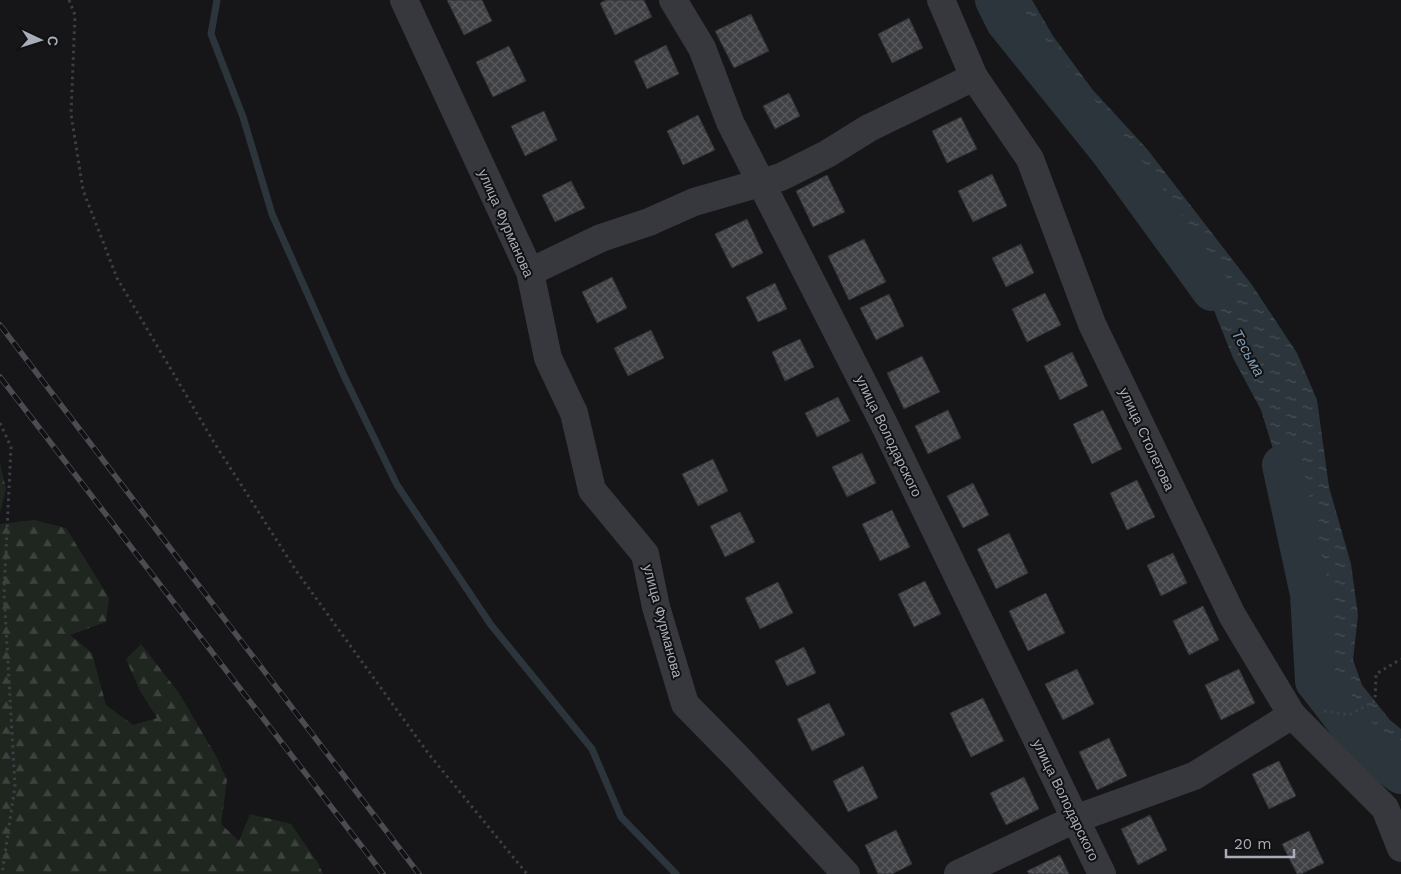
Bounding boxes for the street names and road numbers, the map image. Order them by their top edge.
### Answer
street label: улица Фурманова [475,167,537,280]
street label: улица Володарского [853,373,925,500]
street label: улица Столетова [1116,385,1178,493]
street label: улица Фурманова [640,563,686,680]
street label: улица Володарского [1030,737,1102,864]

